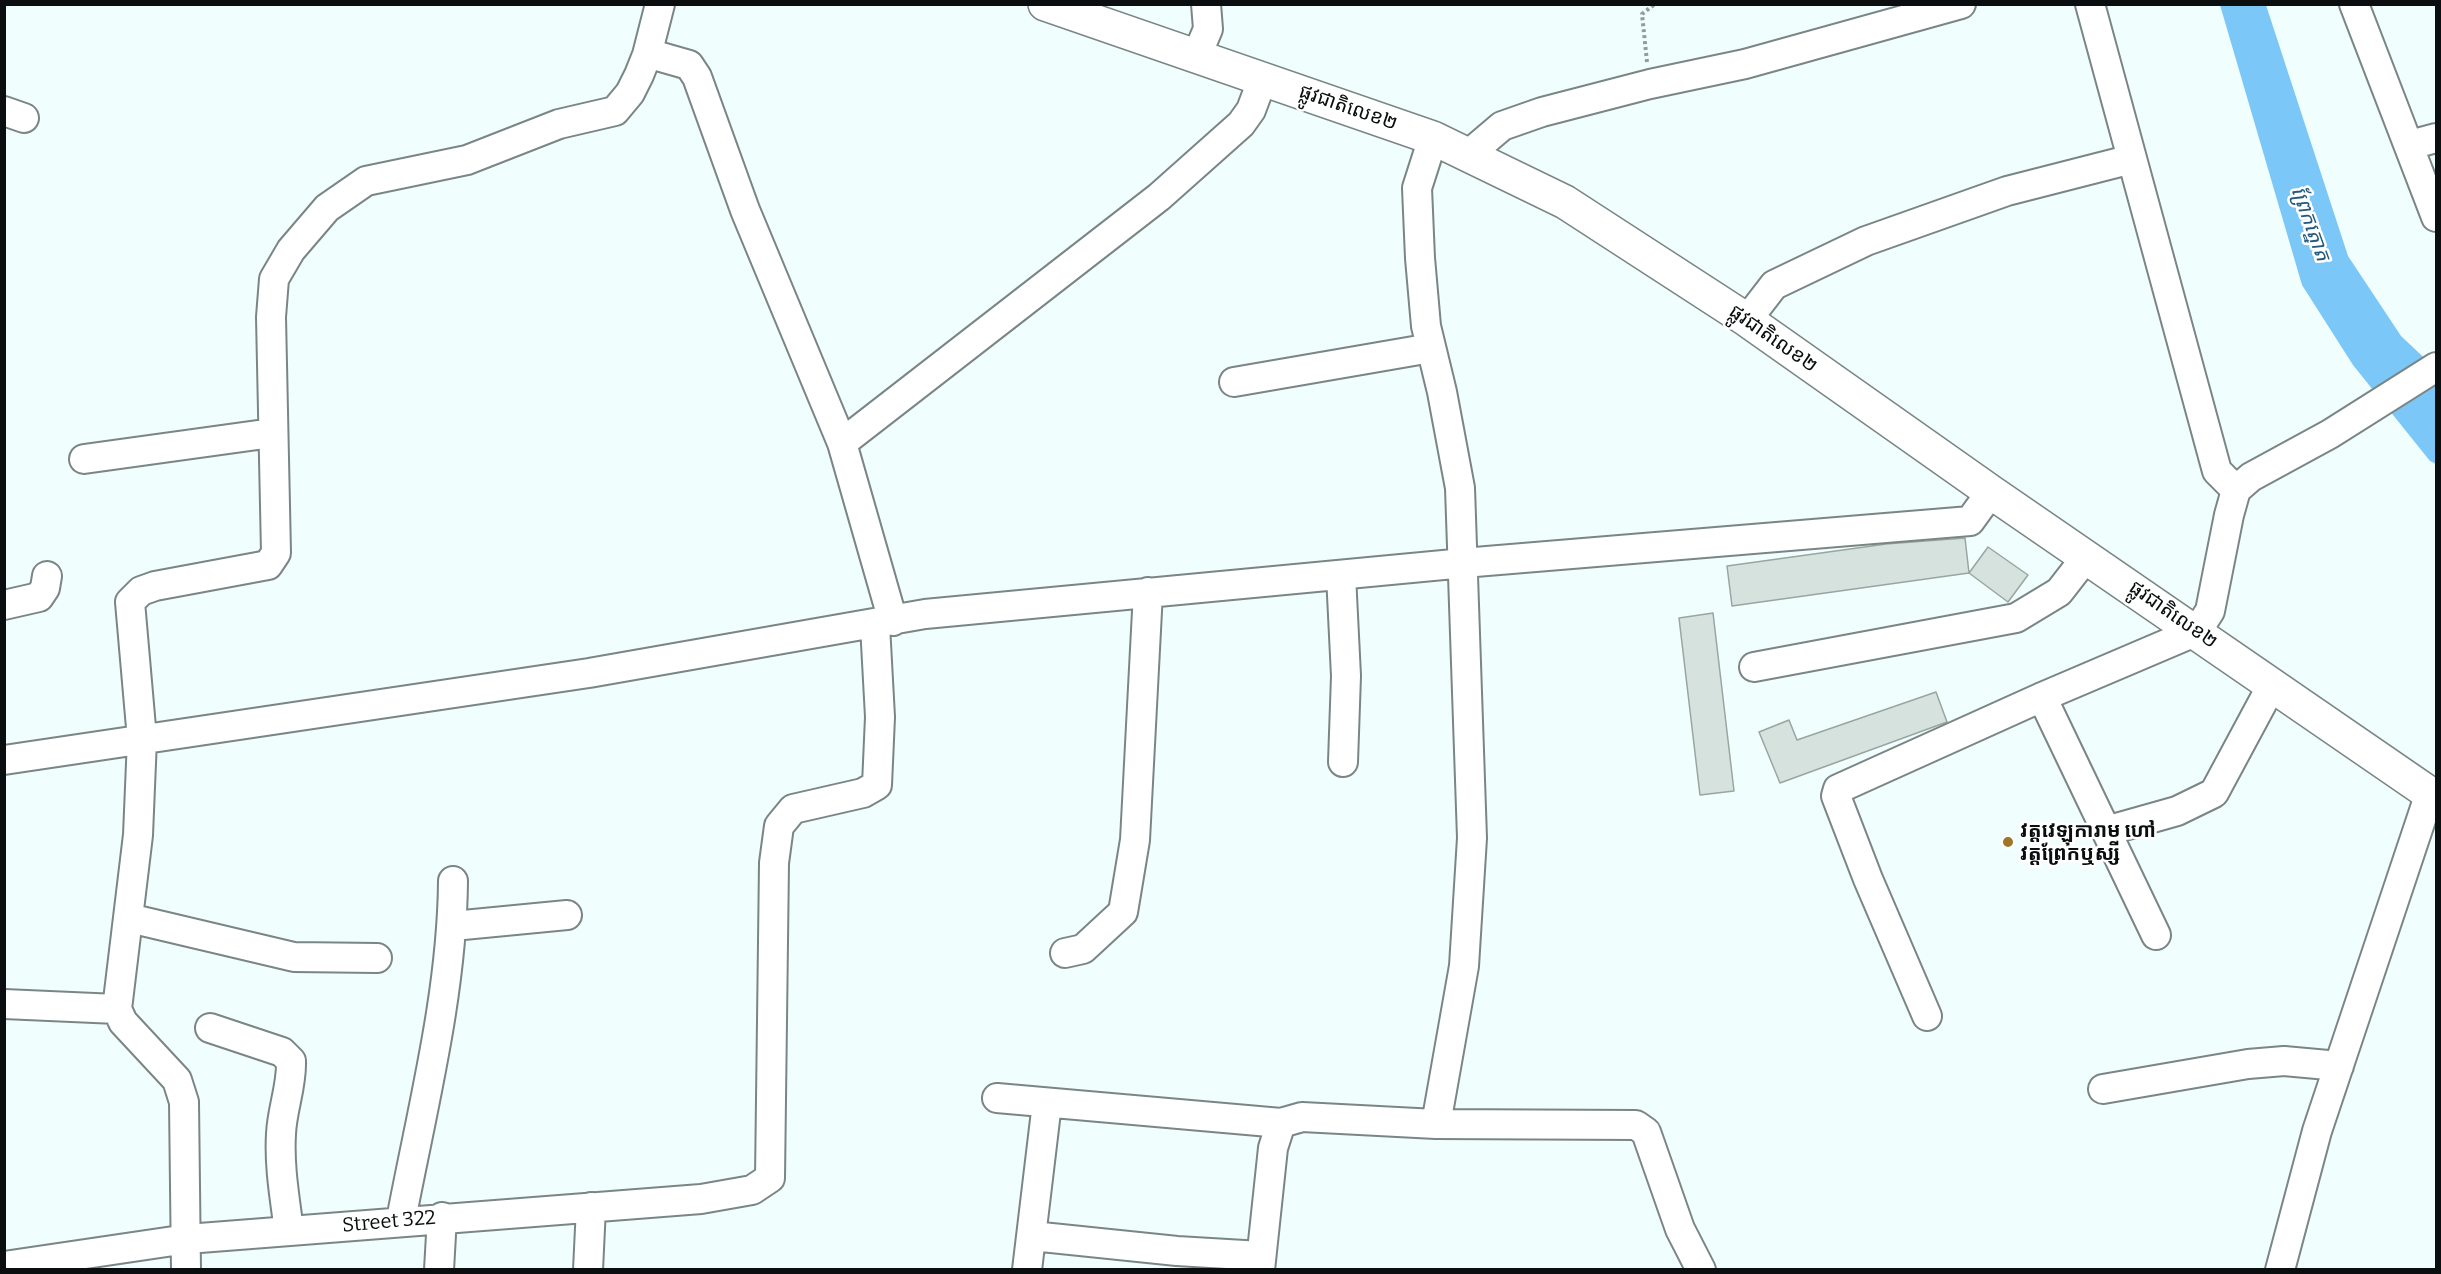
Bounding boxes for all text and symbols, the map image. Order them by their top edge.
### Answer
street label: ផ្លូវជាតិលេខ២ [1296,80,1400,136]
water label: ព្រែកត្នោត [2285,183,2335,265]
street label: ផ្លូវជាតិលេខ២ [1724,300,1822,378]
street label: ផ្លូវជាតិលេខ២ [2124,576,2222,654]
place label: វត្តវេឡុការាម ហៅ វត្តព្រែកឬស្សី [2020,819,2156,866]
marker: វត្តវេឡុការាម ហៅ វត្តព្រែកឬស្សី [2001,835,2015,849]
street label: Street 322 [341,1206,437,1238]

